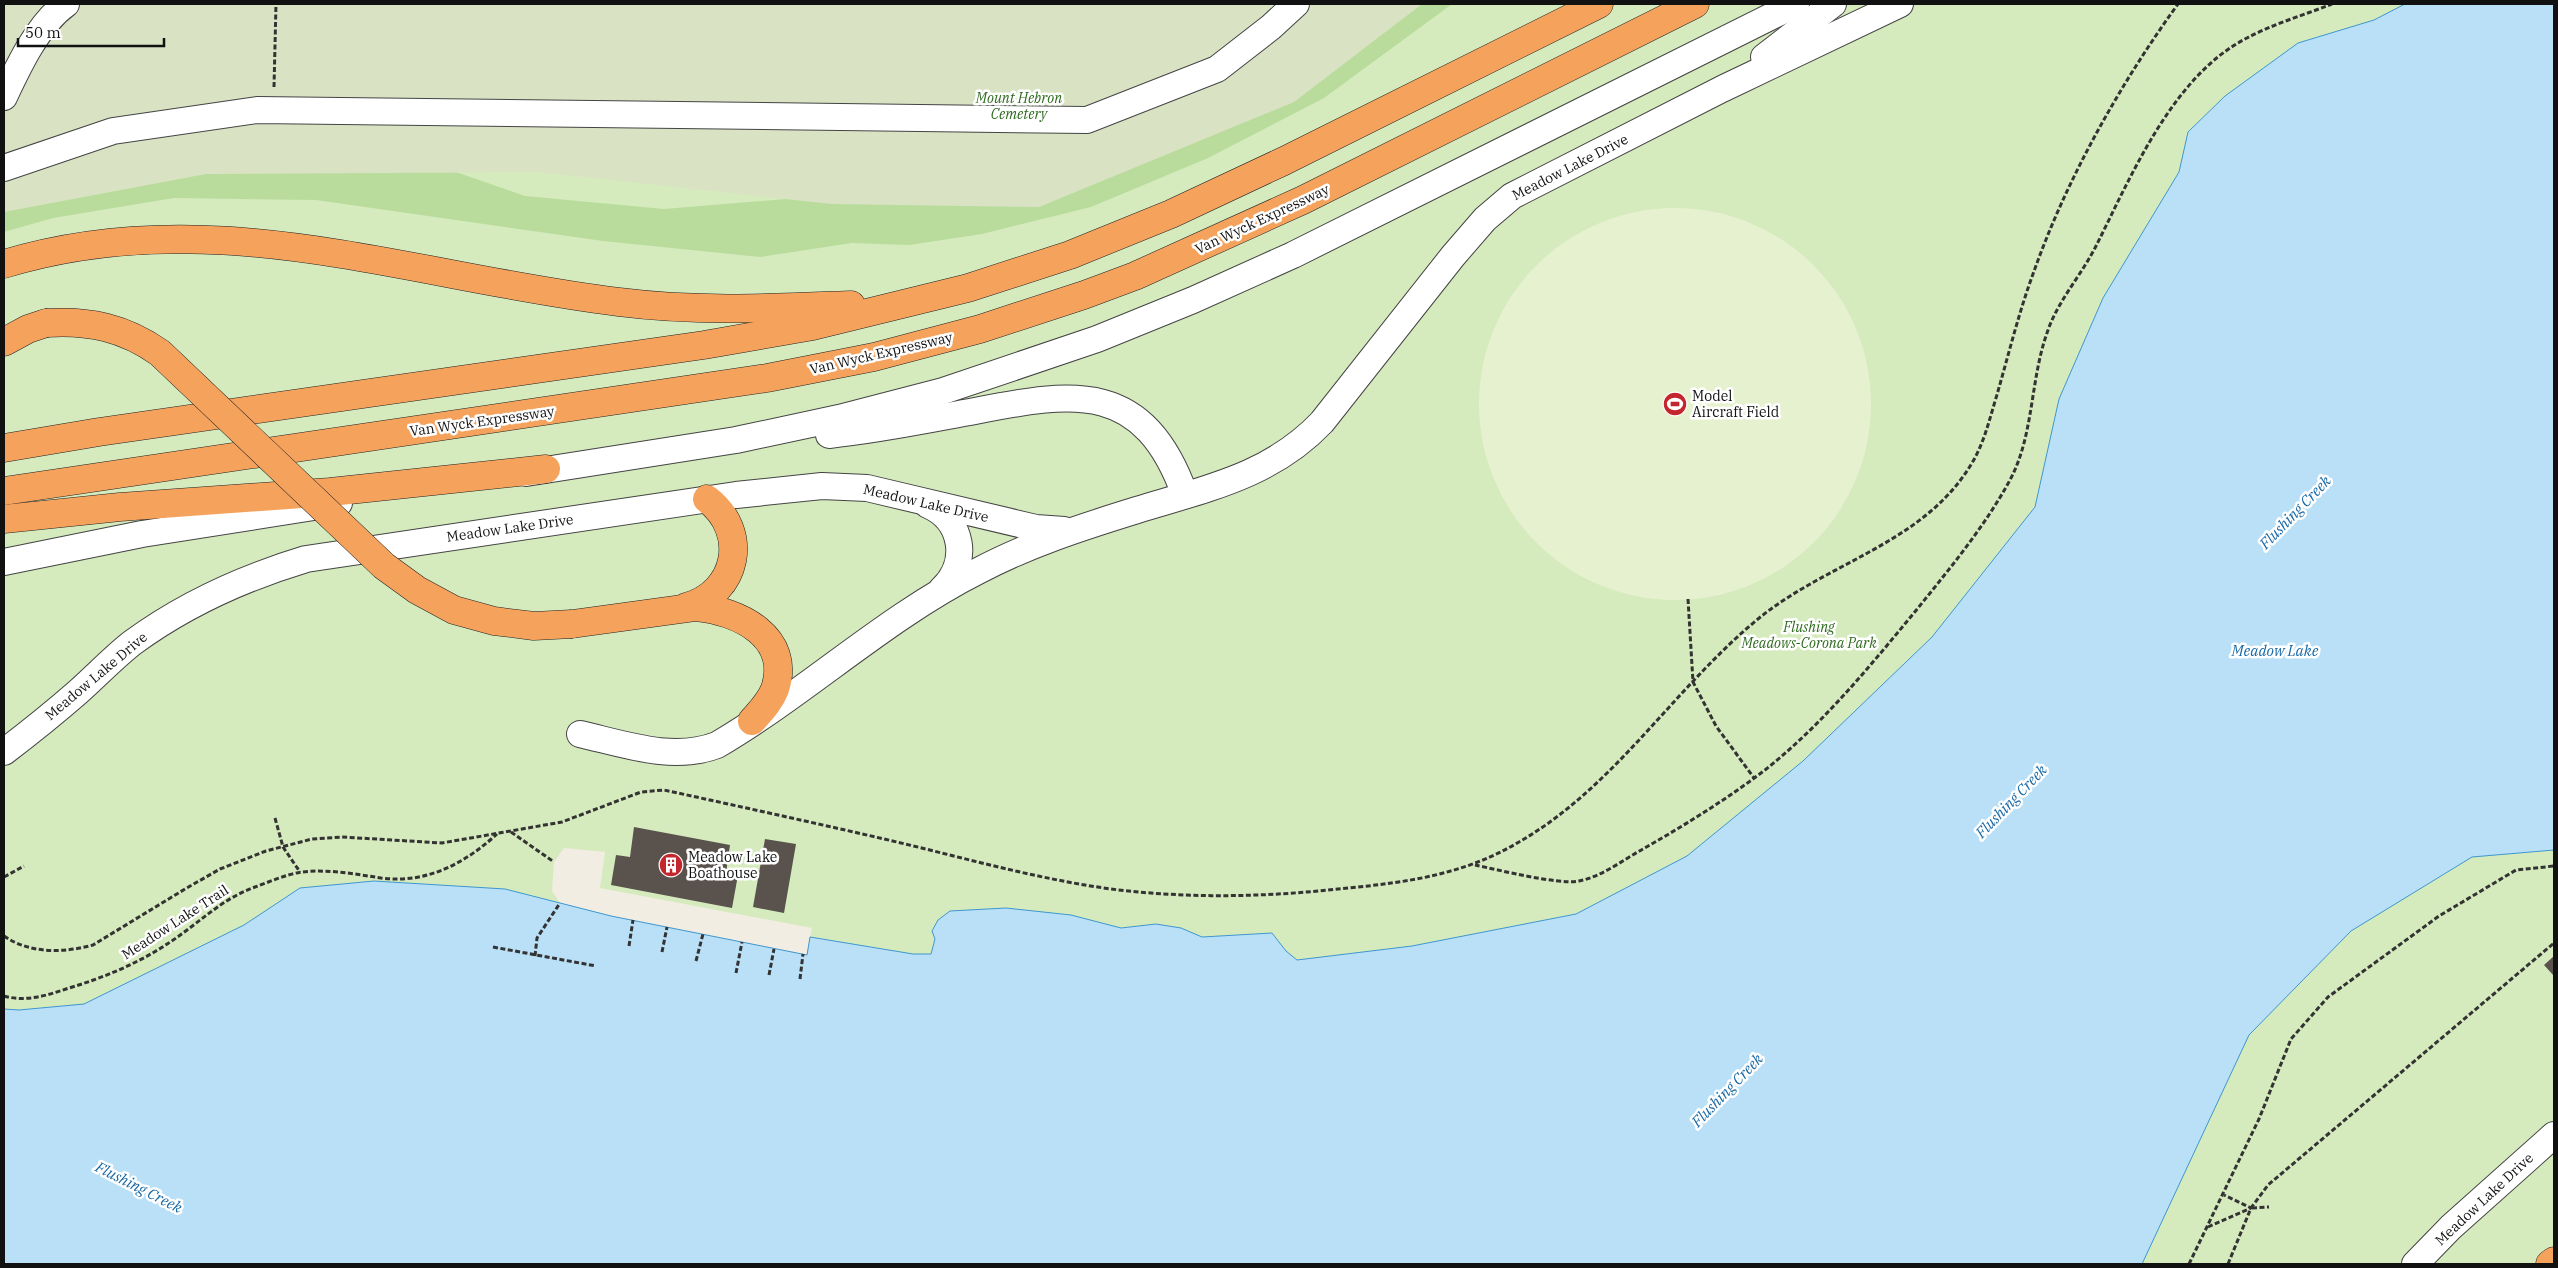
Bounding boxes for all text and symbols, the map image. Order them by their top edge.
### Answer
scale bar [18,15,164,47]
text: 50 m [25,23,61,42]
park label: Mount Hebron Cemetery [975,89,1062,123]
street label: Meadow Lake Drive [1509,130,1631,204]
street label: Van Wyck Expressway [1192,180,1332,258]
street label: Van Wyck Expressway [808,328,955,378]
place label: Model Aircraft Field [1692,387,1780,421]
sports icon: Model Aircraft Field [1662,391,1688,417]
street label: Van Wyck Expressway [408,402,556,440]
water label: Flushing Creek [2255,471,2335,553]
street label: Meadow Lake Drive [862,480,990,526]
street label: Meadow Lake Drive [445,510,575,546]
park label: Flushing Meadows-Corona Park [1740,618,1877,652]
street label: Meadow Lake Drive [41,628,151,724]
water label: Meadow Lake [2231,641,2319,660]
water label: Flushing Creek [1971,760,2051,842]
place label: Meadow Lake Boathouse [688,848,777,882]
building icon: Meadow Lake Boathouse [658,852,684,878]
street label: Meadow Lake Trail [118,881,232,963]
water label: Flushing Creek [1687,1049,1767,1131]
street label: Meadow Lake Drive [2431,1149,2537,1249]
water label: Flushing Creek [92,1157,186,1217]

